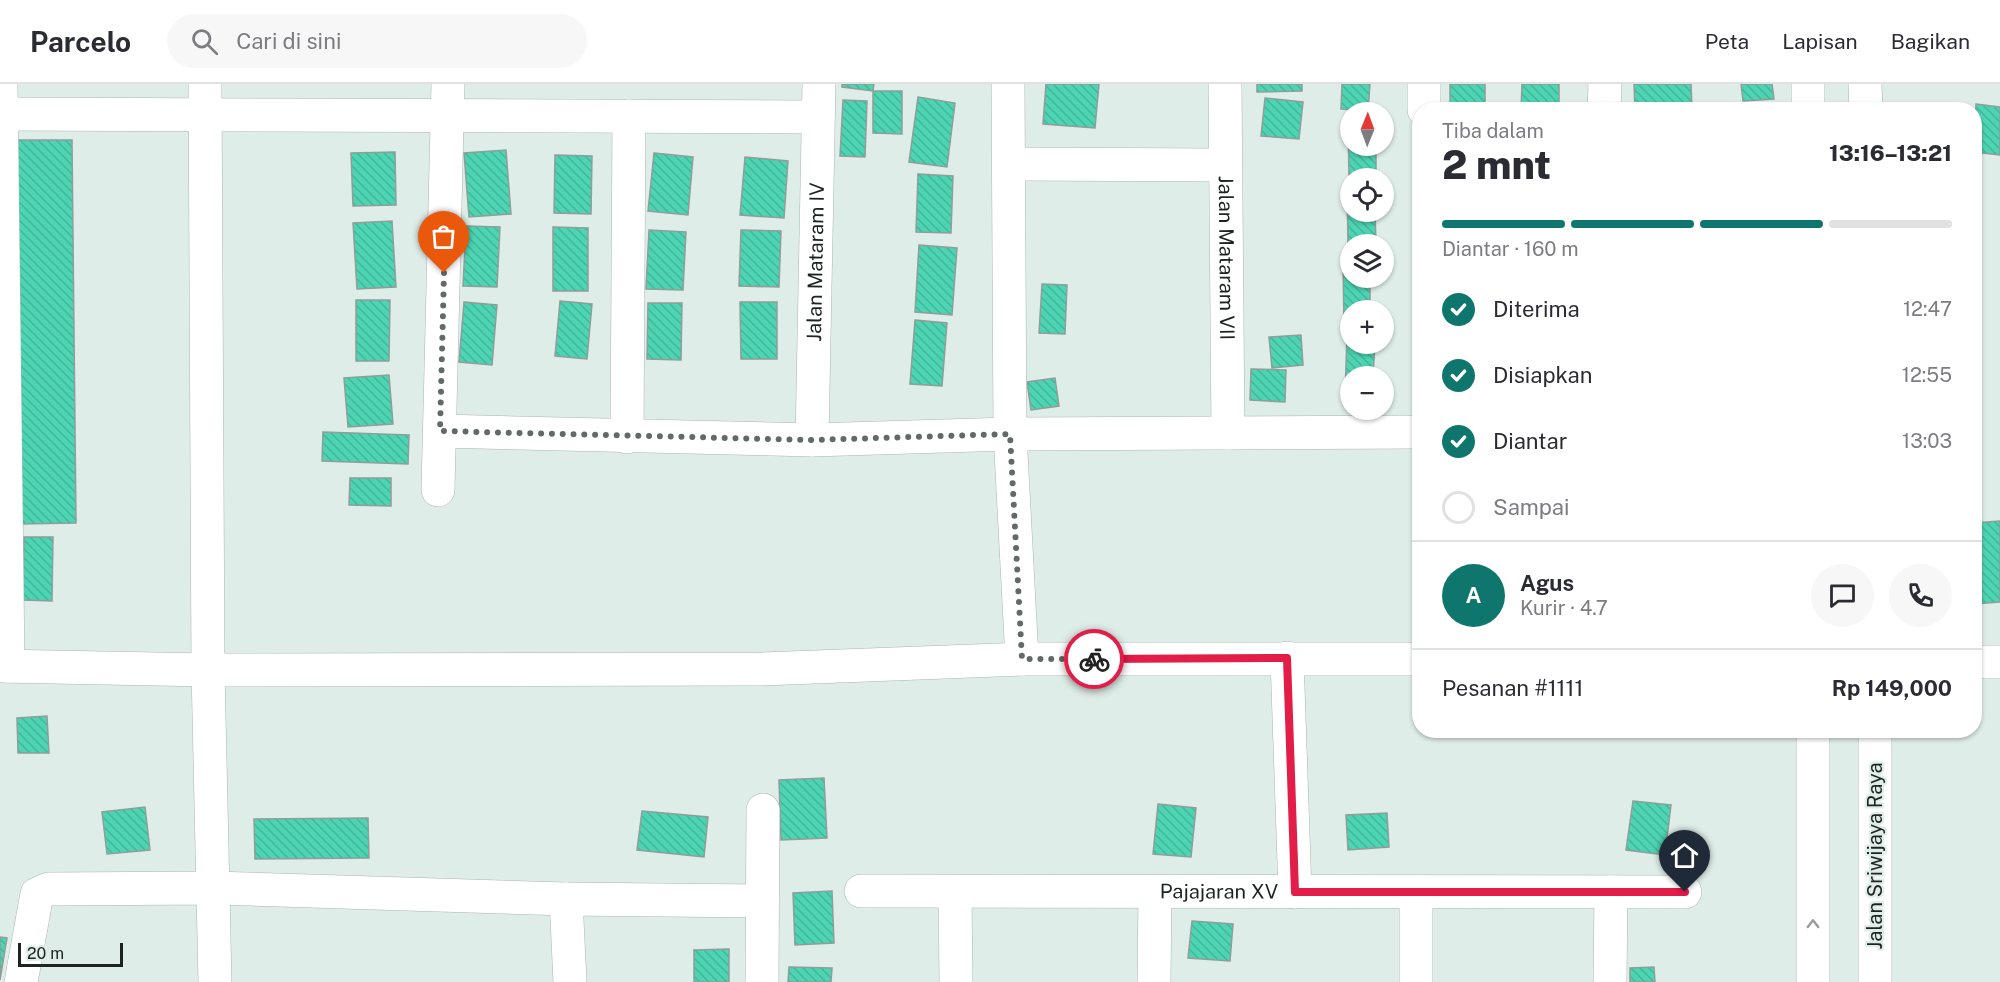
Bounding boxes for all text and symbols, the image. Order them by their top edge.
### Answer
search box [167,14,587,68]
text: Parcelo [30,25,131,58]
icon: search [188,25,221,58]
text: Cari di sini [236,28,341,54]
text: Peta [1705,29,1749,54]
text: Lapisan [1782,29,1858,54]
text: Bagikan [1891,29,1970,54]
north arrow [1340,102,1394,156]
map controls [1340,102,1394,420]
text: Tiba dalam [1442,119,1544,143]
text: 13:16–13:21 [1829,140,1952,166]
text: 2 mnt [1442,142,1551,188]
button: locate [1340,168,1394,222]
street label: Jalan Mataram VII [1214,176,1239,340]
street label: Jalan Mataram IV [802,182,829,342]
pin [418,211,469,273]
icon: bag [427,220,460,253]
button: layers [1340,234,1394,288]
text: Diantar · 160 m [1442,237,1579,261]
icon: check [1442,293,1475,326]
text: Diterima [1493,296,1580,322]
text: 12:47 [1903,297,1952,321]
button: + [1340,300,1394,354]
icon: check [1442,359,1475,392]
text: Disiapkan [1493,362,1592,388]
text: 12:55 [1902,363,1952,387]
button: − [1340,366,1394,420]
icon: check [1442,425,1475,458]
text: Diantar [1493,428,1567,454]
text: 13:03 [1902,429,1952,453]
text: Sampai [1493,494,1569,520]
button: chat [1811,564,1874,627]
button: phone [1889,564,1952,627]
text: Agus [1520,570,1574,596]
text: A [1466,582,1481,608]
text: Kurir · 4.7 [1520,596,1608,620]
courier [1064,629,1124,689]
icon: bike [1078,643,1111,676]
text: Pesanan #1111 [1442,675,1583,701]
text: Rp 149,000 [1832,675,1952,701]
street label: Jalan Sriwijaya Raya [1863,763,1887,949]
pin [1659,830,1710,892]
icon: home [1668,839,1701,872]
street label: Pajajaran XV [1160,879,1278,904]
one-way arrow [1807,919,1819,928]
scale bar [18,940,123,968]
text: 20 m [27,944,64,963]

